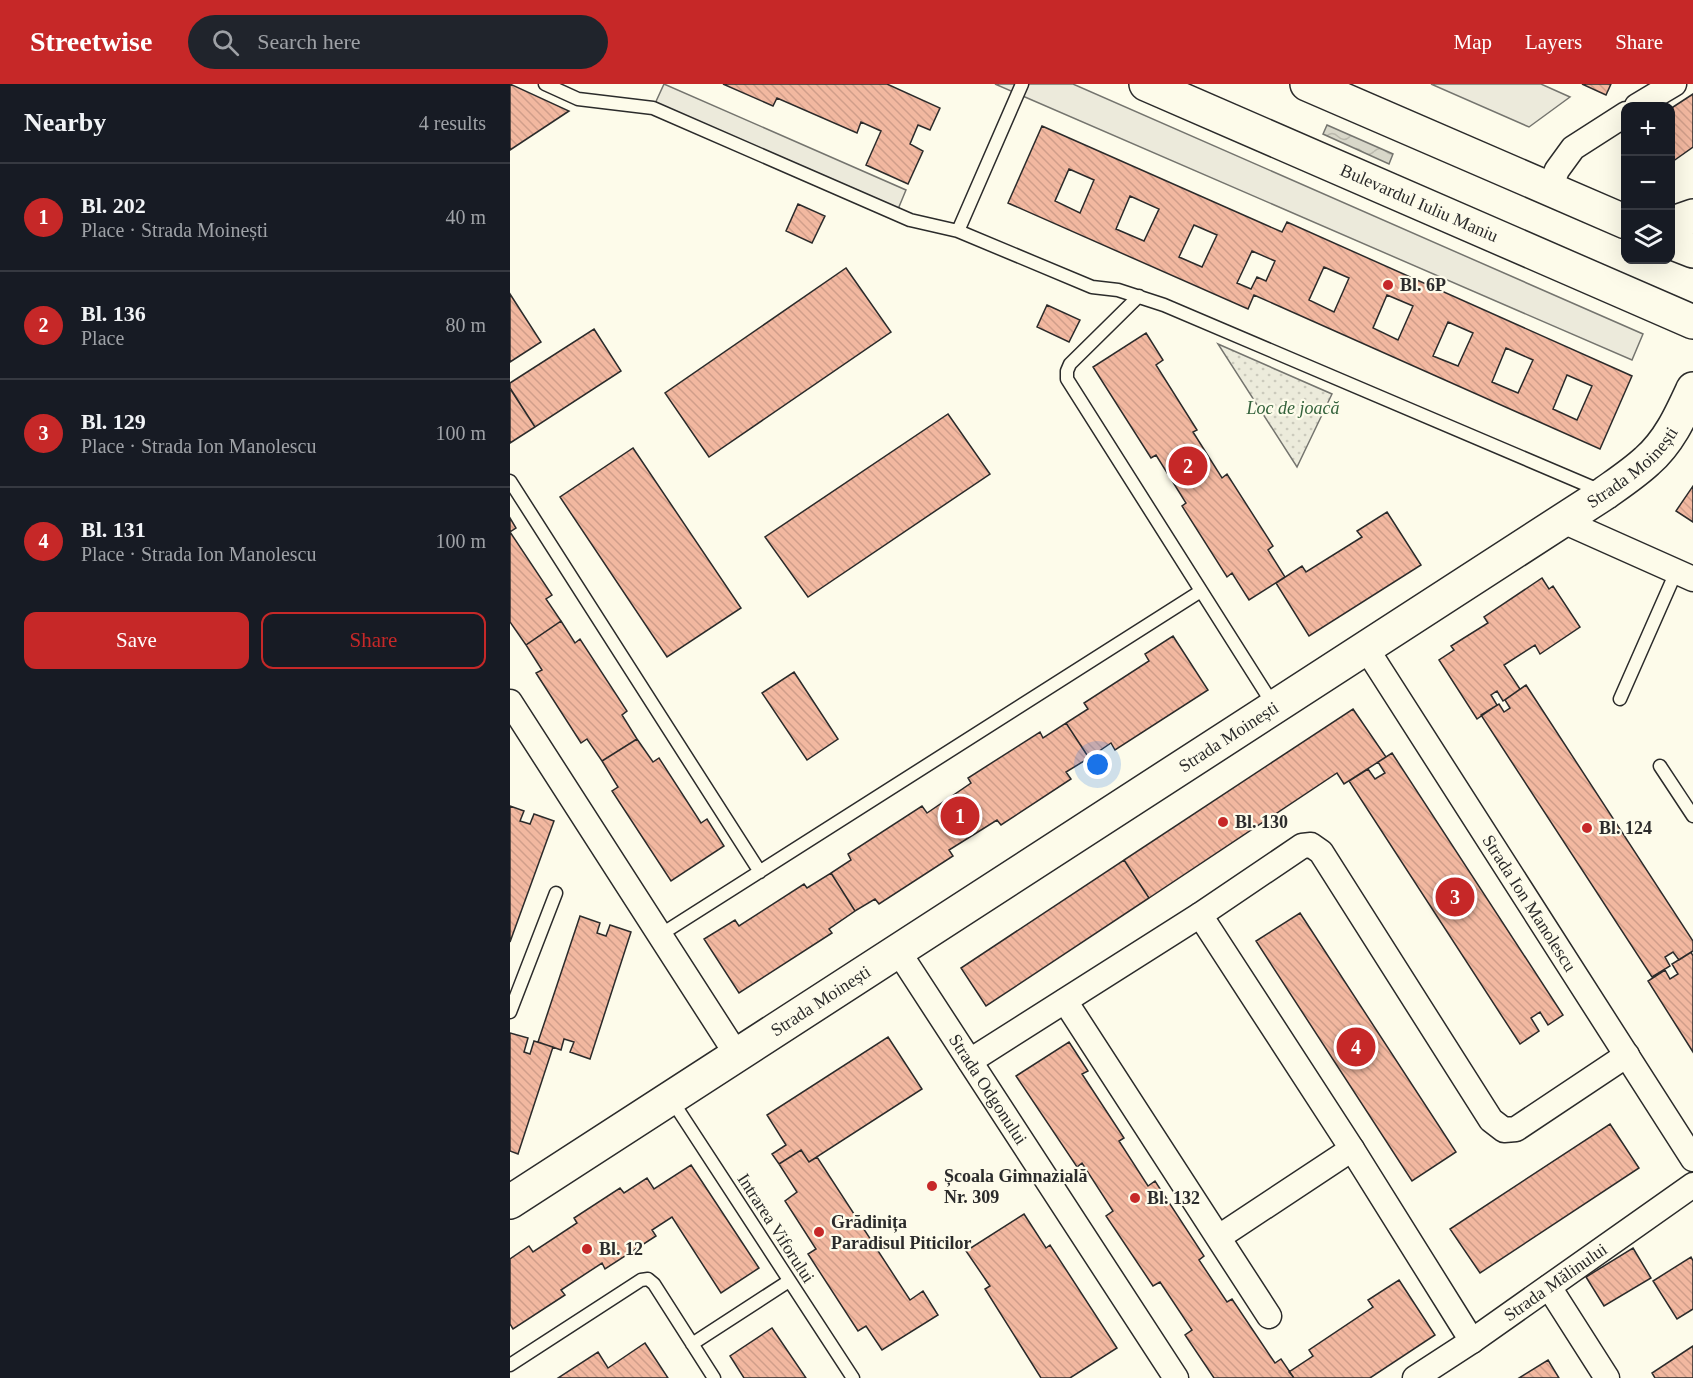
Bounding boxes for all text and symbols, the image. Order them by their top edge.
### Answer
search box [188,15,608,69]
text: Streetwise [30,26,152,57]
icon: search [209,26,242,59]
text: Search here [257,29,361,54]
text: Map [1454,30,1492,54]
text: Layers [1525,30,1582,54]
text: Share [1615,30,1663,54]
map controls [1621,102,1675,264]
button: + [1621,102,1675,156]
text: Nearby [24,108,106,137]
text: 4 results [419,112,486,134]
button: − [1621,156,1675,210]
street label: Bulevardul Iuliu Maniu [1337,160,1501,246]
text: Bl. 202 [81,193,146,218]
text: 1 [39,206,49,228]
text: 40 m [445,206,486,228]
button: layers [1621,210,1675,264]
text: Place · Strada Moinești [81,219,268,241]
place label: Bl. 6P [1400,275,1446,295]
marker: Bl. 6P [1381,278,1395,292]
text: Bl. 136 [81,301,146,326]
text: 2 [39,314,49,336]
text: 80 m [445,314,486,336]
text: Place [81,327,124,349]
park label: Loc de joacă [1246,398,1339,418]
text: Bl. 129 [81,409,146,434]
text: 3 [39,422,49,444]
text: 100 m [435,422,486,444]
street label: Strada Moinești [1583,423,1682,512]
text: Place · Strada Ion Manolescu [81,435,316,457]
pin: 2 [1168,444,1208,488]
text: Bl. 131 [81,517,146,542]
text: 4 [39,530,49,552]
text: 100 m [435,530,486,552]
text: Place · Strada Ion Manolescu [81,543,316,565]
button: Save [24,612,249,669]
button: Share [261,612,486,669]
street label: Strada Moinești [1175,697,1282,776]
your location [1083,750,1112,779]
pin: 1 [940,794,980,838]
place label: Bl. 130 [1235,812,1288,832]
marker: Bl. 130 [1216,815,1230,829]
place label: Bl. 124 [1599,818,1652,838]
marker: Bl. 124 [1580,821,1594,835]
street label: Strada Ion Manolescu [1478,831,1580,975]
pin: 3 [1436,874,1474,920]
street label: Strada Moinești [767,961,874,1040]
pin: 4 [1336,1024,1376,1070]
street label: Strada Odgonului [945,1030,1031,1148]
place label: Școala Gimnazială Nr. 309 [944,1166,1088,1207]
street label: Intrarea Viforului [733,1170,819,1286]
marker: Școala Gimnazială Nr. 309 [925,1179,939,1193]
place label: Bl. 132 [1147,1188,1200,1208]
marker: Bl. 132 [1128,1191,1142,1205]
place label: Grădinița Paradisul Piticilor [831,1212,971,1253]
marker: Grădinița Paradisul Piticilor [812,1225,826,1239]
place label: Bl. 12 [599,1239,643,1259]
street label: Strada Mălinului [1500,1239,1611,1325]
marker: Bl. 12 [580,1242,594,1256]

